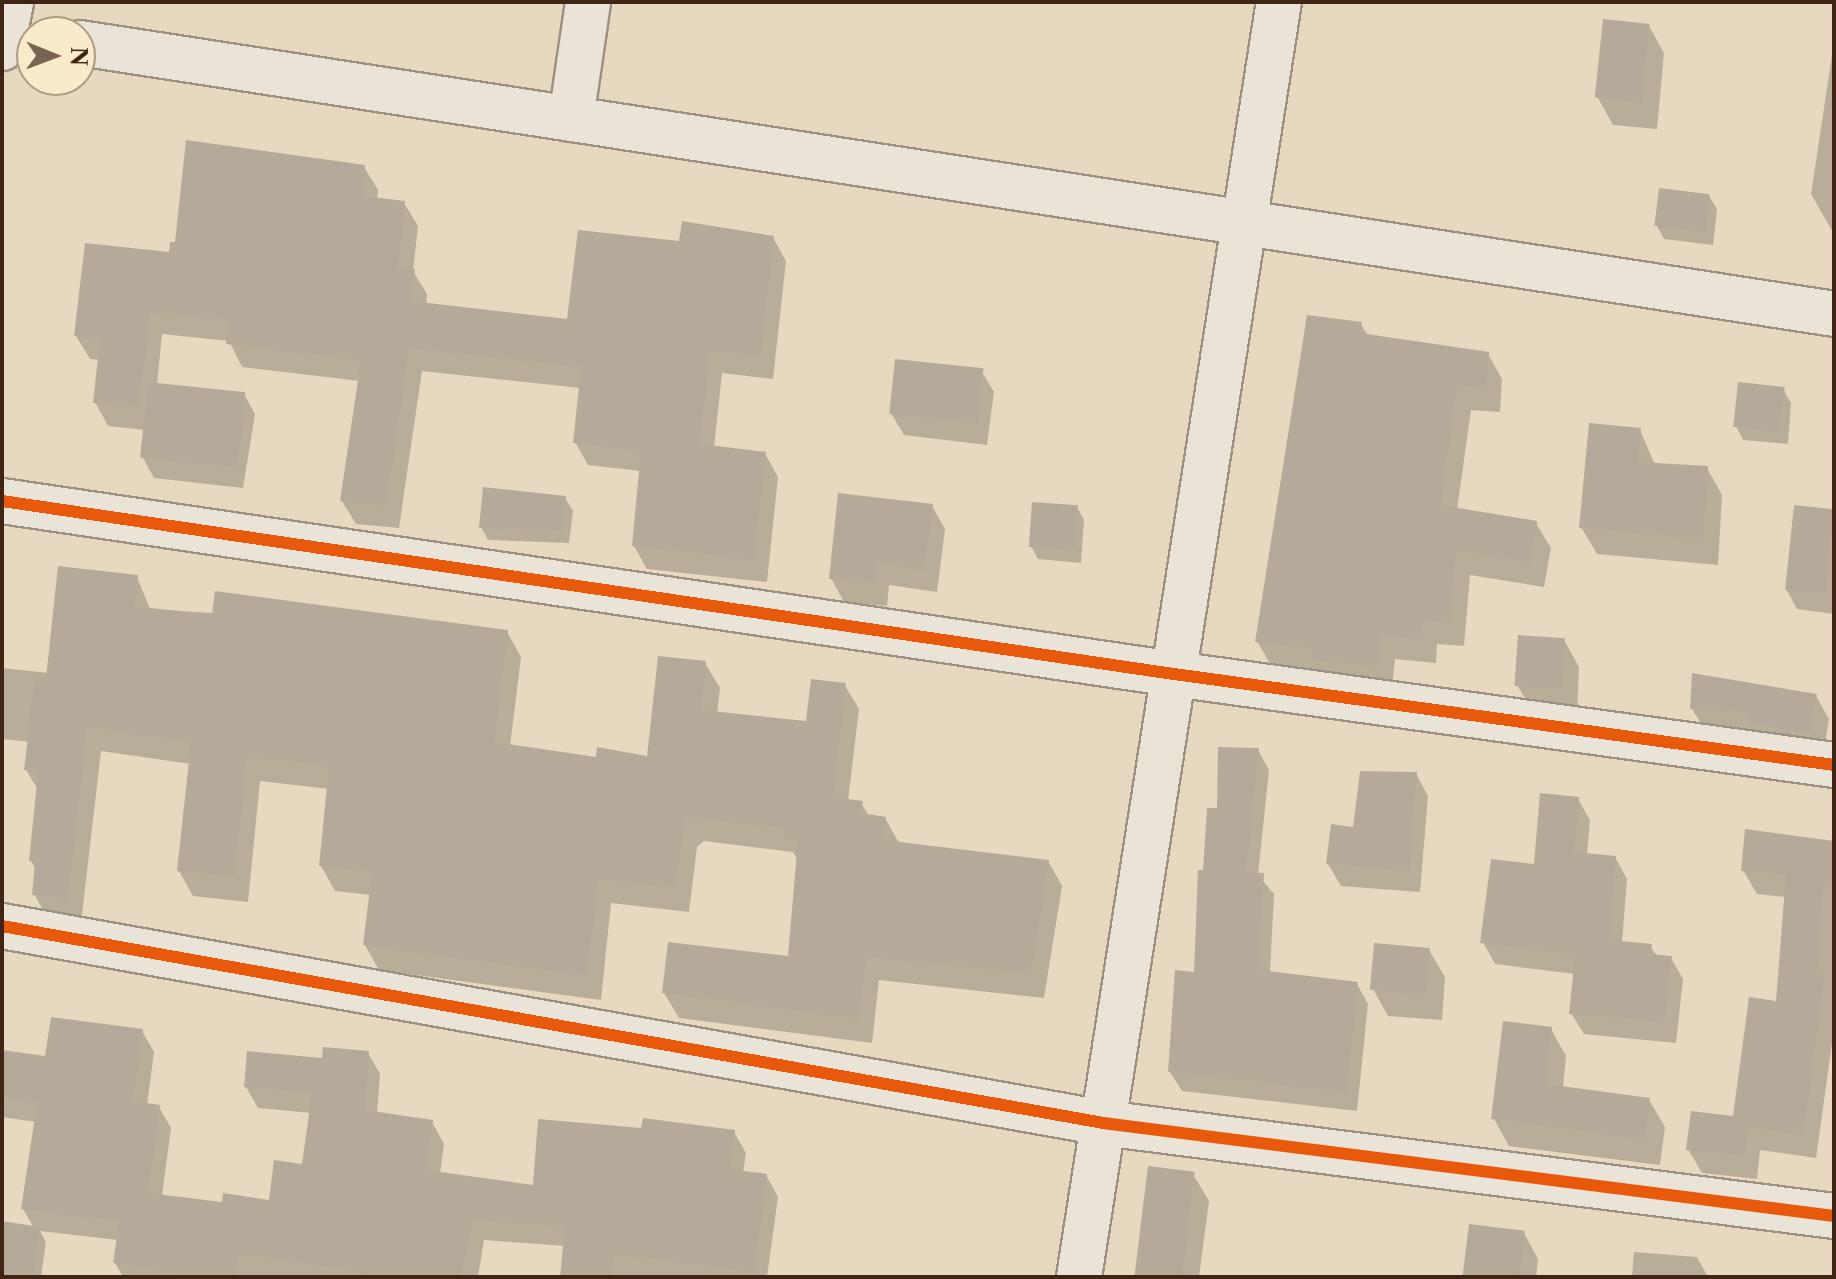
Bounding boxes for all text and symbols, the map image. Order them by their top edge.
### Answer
north arrow [16,16,96,96]
text: N [65,47,92,66]

